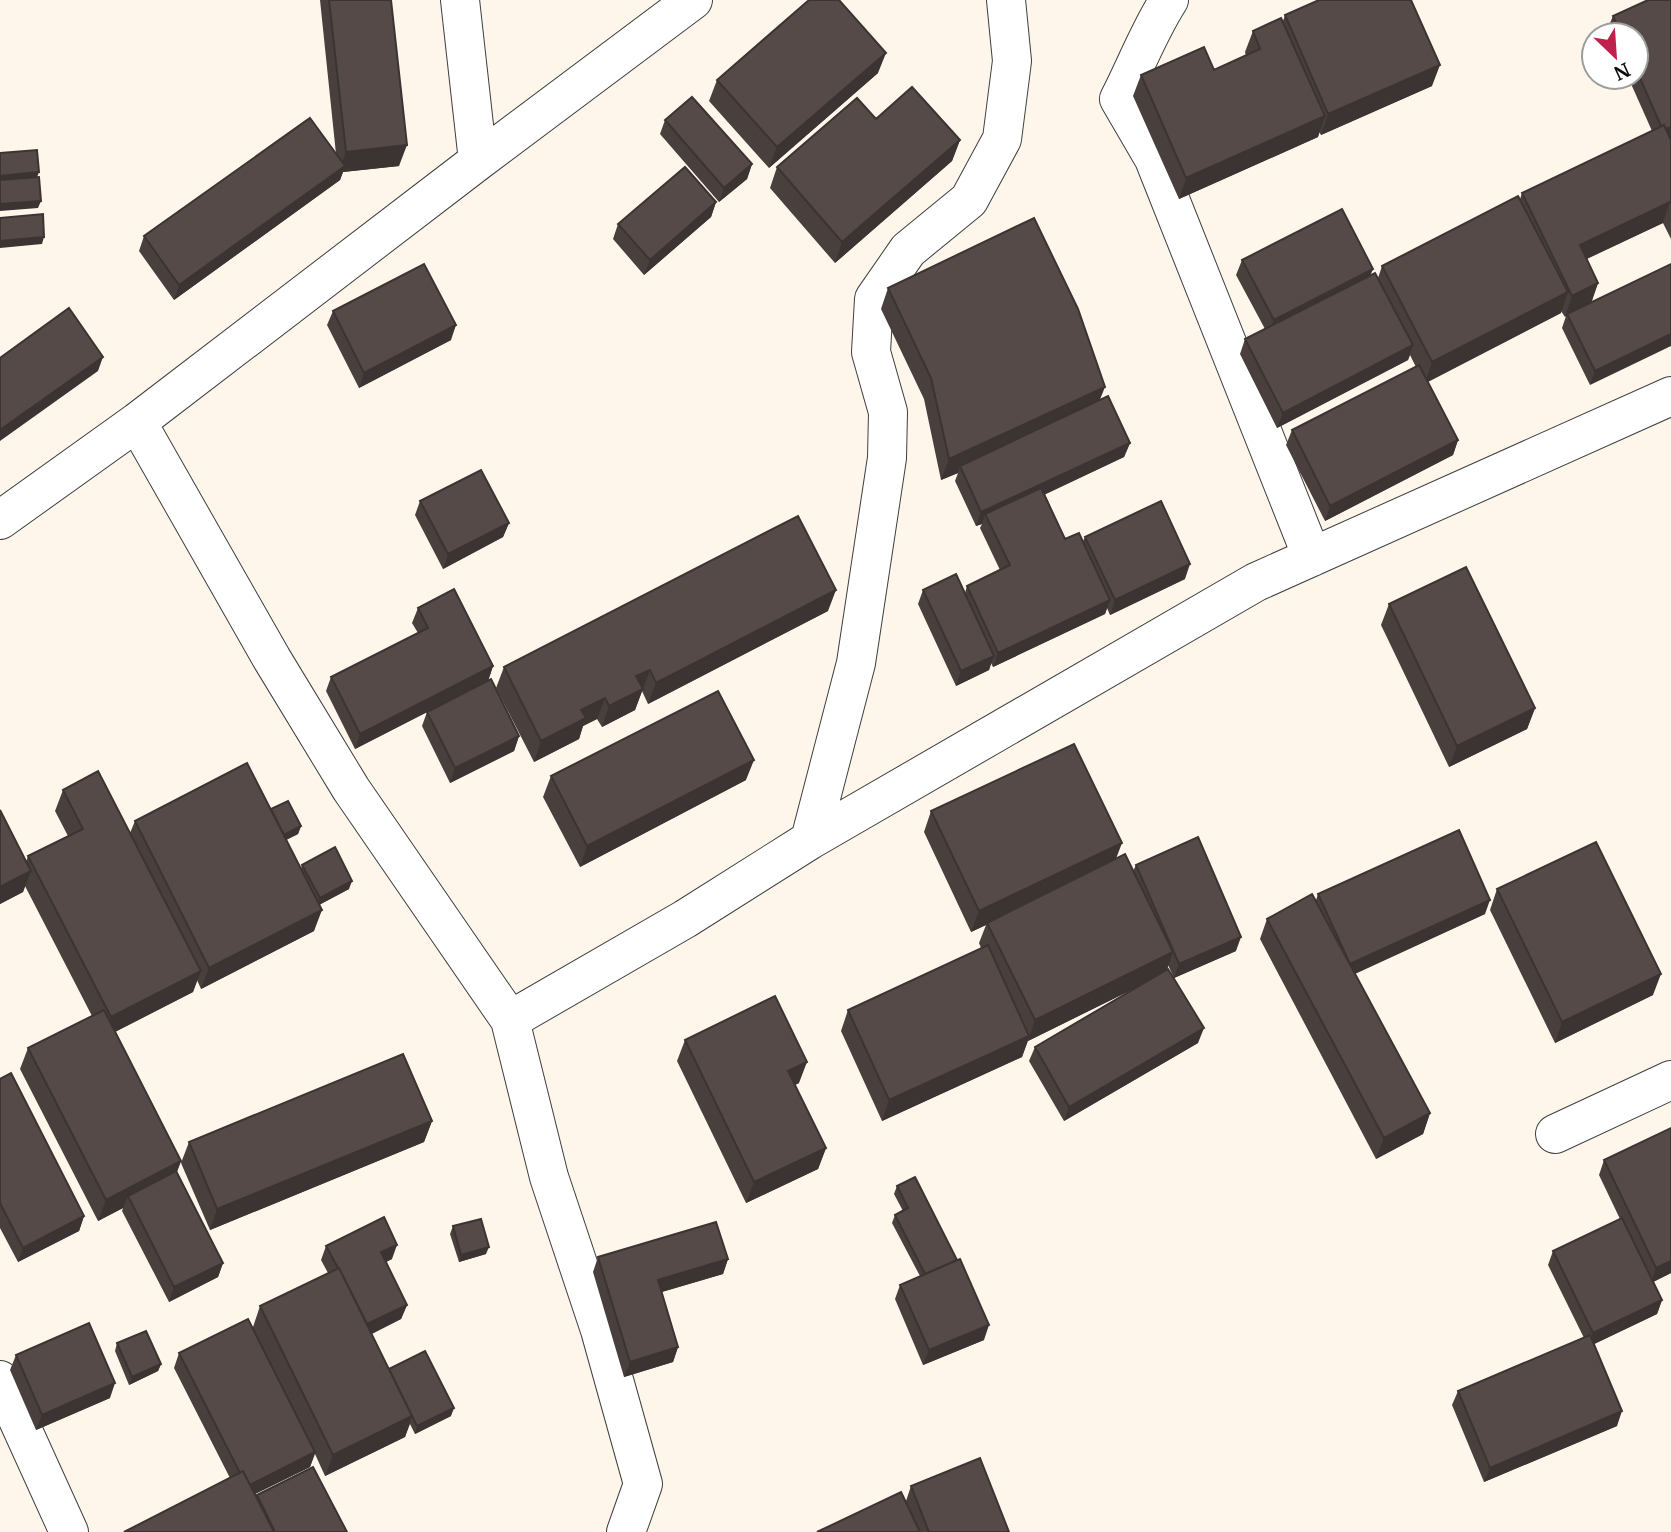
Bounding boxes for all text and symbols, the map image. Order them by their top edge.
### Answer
north arrow [1580,21,1650,91]
text: N [1610,57,1634,85]

